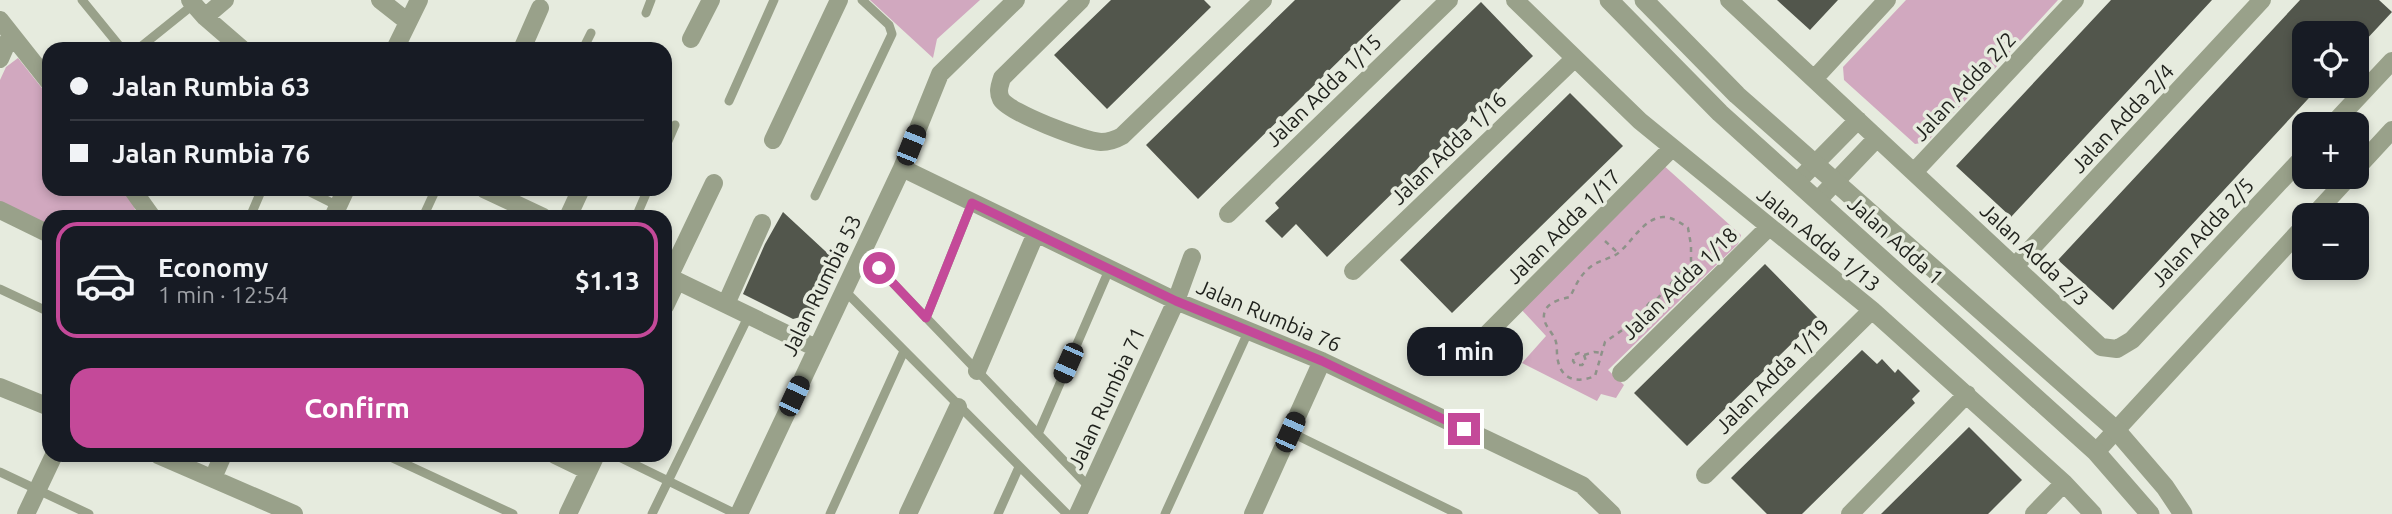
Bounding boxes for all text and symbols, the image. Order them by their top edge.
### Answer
map controls [2292,21,2369,280]
button: locate [2292,21,2369,98]
street label: Jalan Adda 2/2 [1908,27,2020,145]
street label: Jalan Adda 1/15 [1260,29,1386,151]
street label: Jalan Adda 2/4 [2066,59,2178,177]
text: Jalan Rumbia 63 [112,72,310,101]
street label: Jalan Adda 1/16 [1385,87,1511,209]
button: + [2292,112,2369,189]
car [894,122,929,168]
text: Jalan Rumbia 76 [112,139,310,168]
street label: Jalan Adda 1/17 [1501,164,1625,288]
street label: Jalan Adda 2/5 [2146,173,2258,291]
street label: Jalan Adda 1/13 [1753,182,1885,296]
street label: Jalan Adda 1 [1843,191,1949,289]
street label: Jalan Adda 2/3 [1976,198,2094,310]
button: − [2292,203,2369,280]
street label: Jalan Rumbia 53 [776,210,866,360]
street label: Jalan Adda 1/18 [1616,222,1742,344]
icon: car [74,249,137,312]
route start [863,252,895,284]
text: Economy [158,253,268,282]
text: $1.13 [575,266,640,295]
street label: Jalan Rumbia 76 [1193,274,1345,356]
text: 1 min · 12:54 [158,282,289,307]
street label: Jalan Adda 1/19 [1710,314,1834,438]
street label: Jalan Rumbia 71 [1063,323,1149,473]
callout: 1 min [1406,328,1522,376]
text: 1 min [1436,339,1494,364]
car [1050,340,1087,386]
button: Confirm [70,368,644,448]
car [776,373,813,419]
car [1272,409,1309,455]
route end [1448,413,1480,445]

